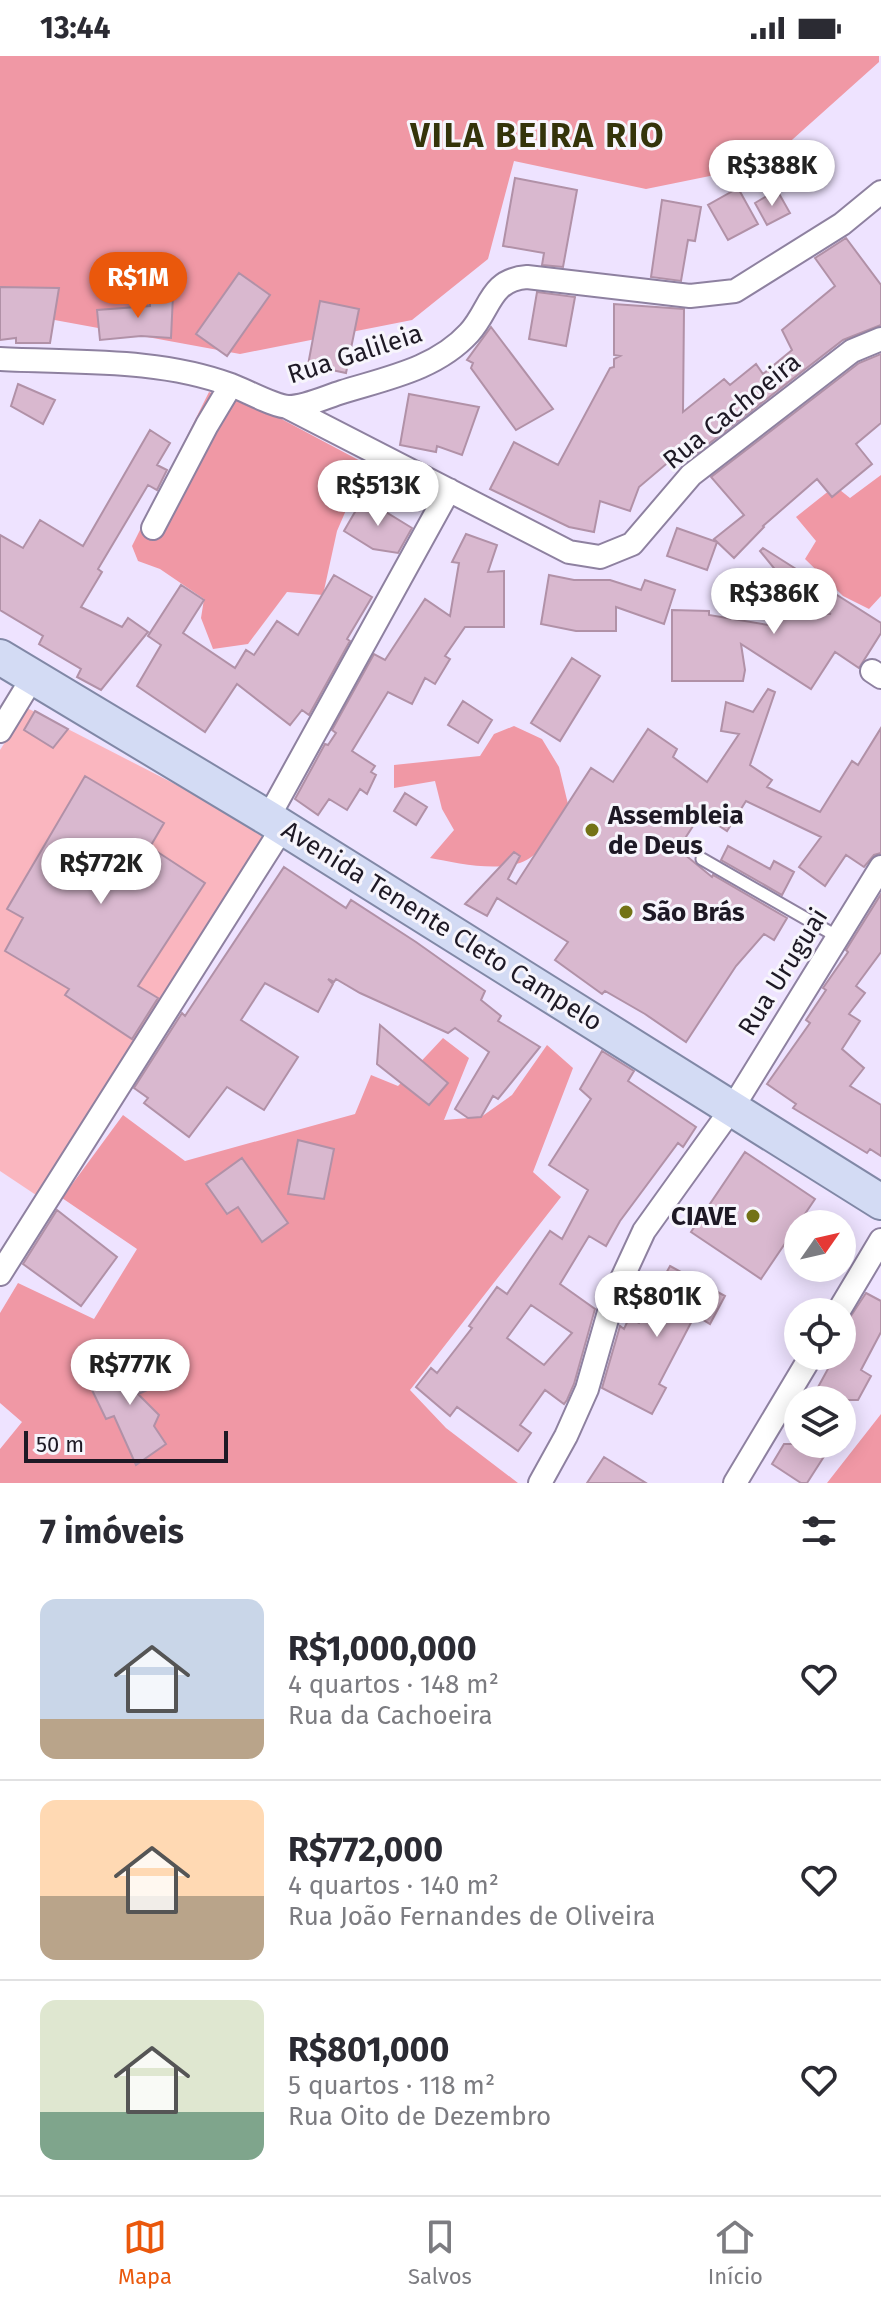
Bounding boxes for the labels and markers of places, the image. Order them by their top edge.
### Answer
pin: R$388K [707,140,837,208]
pin: R$1M [91,252,185,320]
pin: R$513K [313,460,443,528]
pin: R$386K [709,568,839,636]
place label: Assembleia de Deus [607,800,744,861]
marker: Assembleia de Deus [583,821,601,839]
pin: R$772K [36,838,166,906]
place label: São Brás [642,897,745,928]
marker: São Brás [617,903,635,921]
place label: CIAVE [671,1201,737,1232]
marker: CIAVE [744,1207,762,1225]
pin: R$801K [592,1271,722,1339]
pin: R$777K [65,1339,195,1407]

